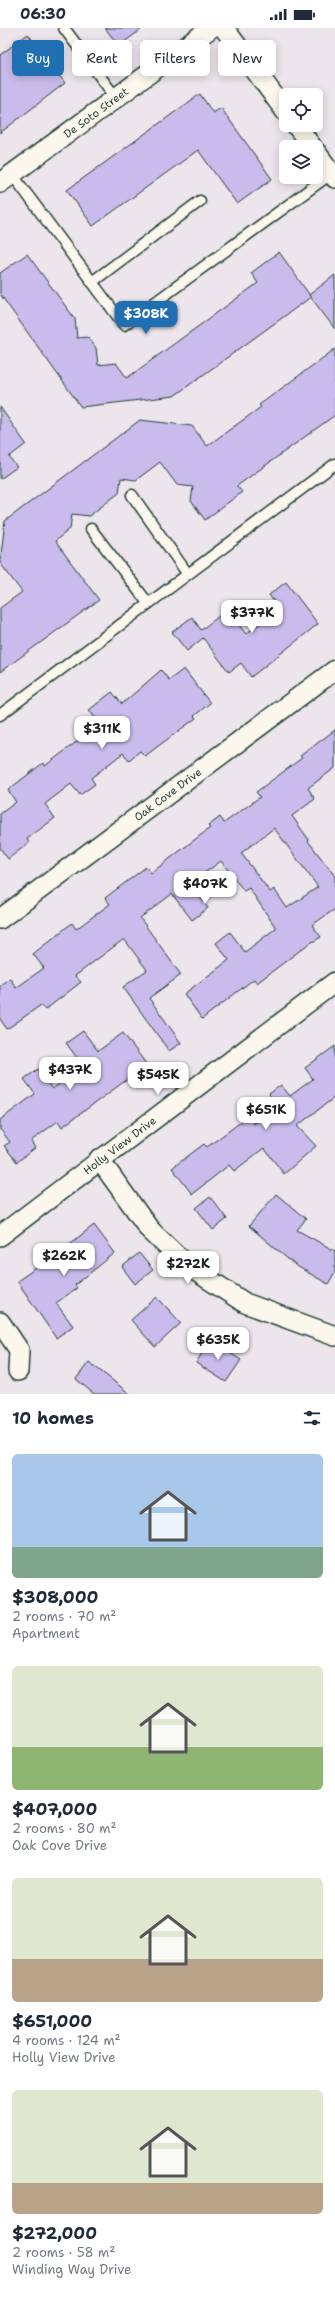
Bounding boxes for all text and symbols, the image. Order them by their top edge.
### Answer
text: 06:30 [20,4,66,24]
chip: Buy [12,40,64,76]
chip: Rent [72,40,132,76]
chip: Filters [140,40,210,76]
chip: New [218,40,276,76]
street label: De Soto Street [60,84,131,141]
map controls [279,88,323,184]
button: locate [279,88,323,132]
button: layers [279,140,323,184]
pin: $308K [118,301,174,335]
text: $308K [124,305,168,322]
pin: $377K [224,600,280,634]
text: $377K [230,604,274,621]
pin: $311K [74,716,130,750]
text: $311K [83,720,121,737]
street label: Oak Cove Drive [131,764,205,824]
pin: $407K [177,871,233,905]
text: $407K [183,875,227,892]
pin: $437K [42,1057,98,1091]
text: $437K [48,1061,92,1078]
pin: $545K [130,1062,186,1096]
text: $545K [137,1066,179,1083]
pin: $651K [238,1097,294,1131]
text: $651K [246,1101,286,1118]
street label: Holly View Drive [80,1113,159,1178]
pin: $262K [36,1243,92,1277]
text: $262K [42,1247,86,1264]
pin: $272K [160,1251,216,1285]
text: $272K [166,1255,210,1272]
pin: $635K [190,1327,246,1361]
text: $635K [196,1331,240,1348]
text: 10 homes [12,1407,94,1429]
icon: filters [301,1407,323,1429]
icon: home [132,1480,204,1552]
text: $308,000 [12,1586,98,1608]
text: 2 rooms · 70 m² [12,1608,116,1625]
text: Apartment [12,1625,80,1642]
icon: home [132,1692,204,1764]
text: $407,000 [12,1798,97,1820]
text: 2 rooms · 80 m² [12,1820,116,1837]
text: Oak Cove Drive [12,1837,107,1854]
icon: home [132,1904,204,1976]
text: $651,000 [12,2010,92,2032]
text: 4 rooms · 124 m² [12,2032,121,2049]
text: Holly View Drive [12,2049,116,2066]
icon: home [132,2116,204,2188]
text: $272,000 [12,2222,97,2244]
text: 2 rooms · 58 m² [12,2244,115,2261]
text: Winding Way Drive [12,2261,131,2278]

